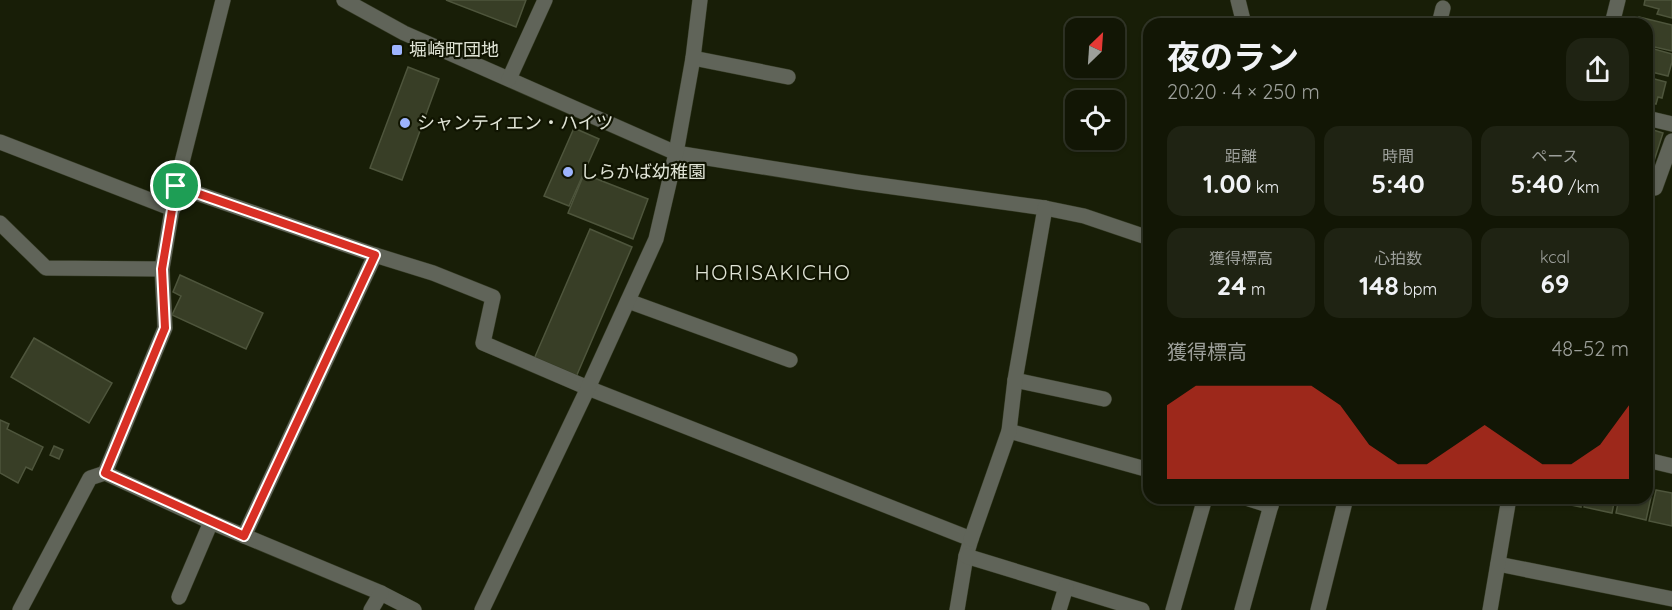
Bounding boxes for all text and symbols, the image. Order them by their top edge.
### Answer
north arrow [1065,18,1125,78]
map controls [1065,18,1125,150]
text: 夜のラン [1167,36,1299,77]
place label: 堀崎町団地 [409,38,499,61]
button: share [1566,38,1629,101]
marker: 堀崎町団地 [390,43,404,57]
text: 20:20 · 4 × 250 m [1167,79,1320,104]
button: locate [1065,90,1125,150]
place label: シャンティエン・ハイツ [417,111,614,134]
marker: シャンティエン・ハイツ [398,116,412,130]
text: 距離 [1225,146,1257,166]
text: 時間 [1382,146,1414,166]
text: ペース [1531,146,1579,166]
pin [150,160,201,211]
place label: しらかば幼稚園 [580,160,706,183]
marker: しらかば幼稚園 [561,165,575,179]
text: 1.00 [1203,167,1252,200]
text: 5:40 [1371,167,1425,200]
text: 5:40 [1510,167,1564,200]
icon: arrive [159,169,192,202]
text: km [1252,177,1279,197]
text: /km [1564,177,1600,197]
text: kcal [1540,247,1570,267]
text: 獲得標高 [1209,248,1273,268]
text: 心拍数 [1374,248,1422,268]
district label: HORISAKICHO [695,259,851,285]
text: 69 [1540,267,1570,300]
text: 24 [1216,269,1247,302]
text: 148 [1359,269,1399,302]
text: m [1247,279,1266,299]
text: bpm [1399,279,1437,299]
text: 48–52 m [1552,336,1629,361]
text: 獲得標高 [1167,339,1247,364]

